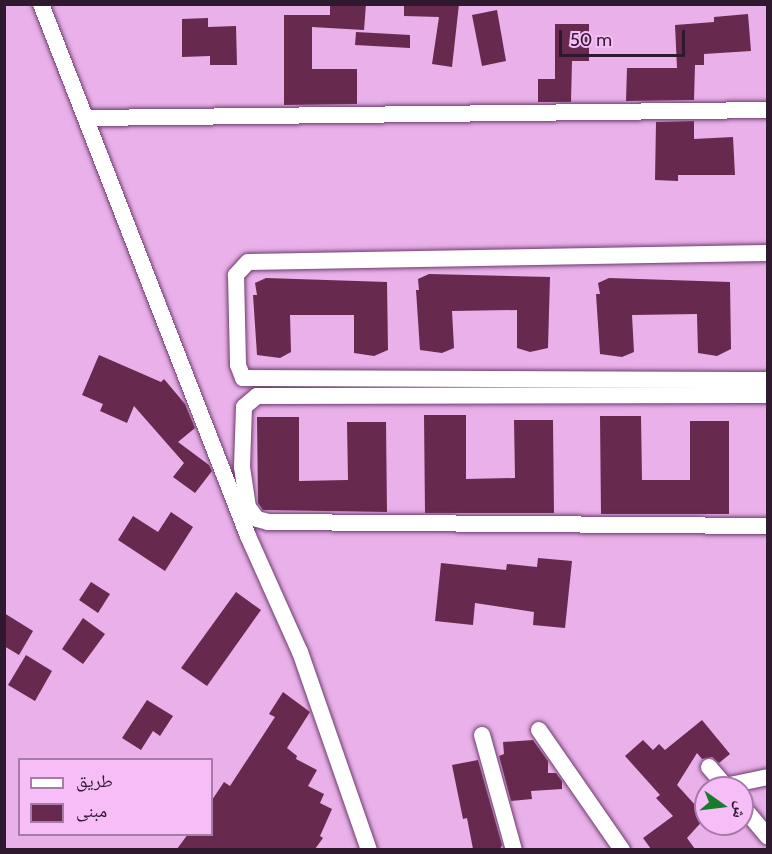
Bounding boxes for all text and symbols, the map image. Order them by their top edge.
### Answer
scale bar [562,18,688,56]
text: 50 m [570,29,612,51]
legend [18,758,213,836]
text: طريق [76,770,113,792]
north arrow [694,776,754,836]
text: ش [729,799,751,821]
text: مبنى [76,800,107,822]

